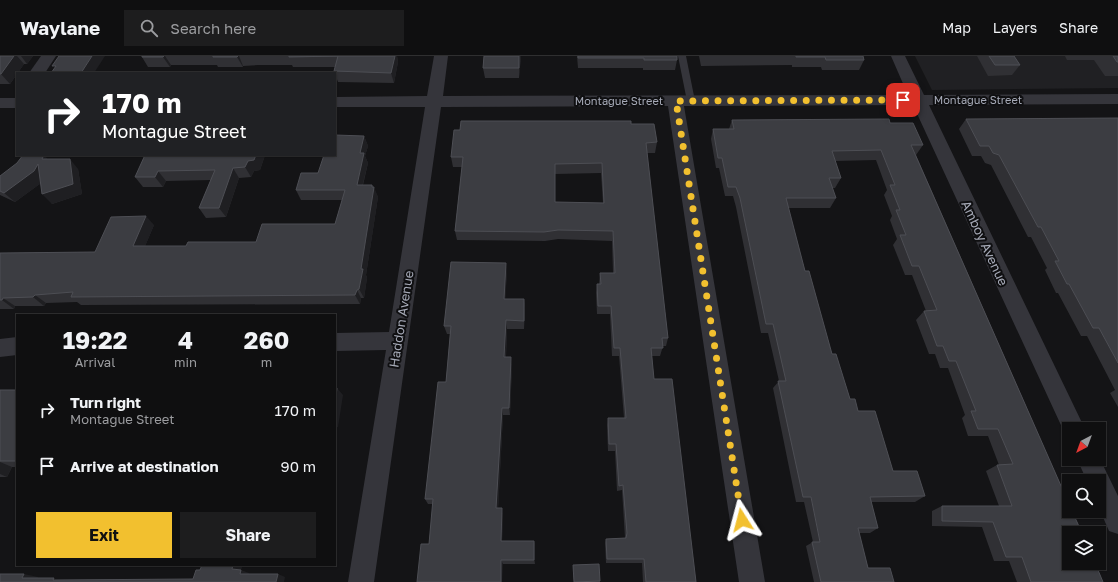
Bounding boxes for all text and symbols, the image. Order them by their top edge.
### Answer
search box [124,10,404,46]
text: Waylane [20,16,100,39]
icon: search [138,17,160,39]
text: Search here [170,19,256,37]
text: Map [942,19,971,36]
text: Layers [993,19,1037,36]
text: Share [1059,19,1098,36]
pin [886,83,920,117]
text: 170 m [102,86,181,119]
icon: right [36,88,88,140]
icon: arrive [892,89,914,111]
street label: Montague Street [934,93,1022,106]
street label: Montague Street [575,94,663,107]
text: Montague Street [102,120,247,142]
street label: Amboy Avenue [958,198,1012,288]
street label: Haddon Avenue [385,269,417,369]
text: 19:22 [63,325,127,354]
text: 4 [178,325,193,354]
text: 260 [244,325,289,354]
text: Arrival [75,354,115,370]
text: min [174,354,197,370]
text: m [261,354,272,370]
text: Turn right [70,393,141,411]
icon: right [36,399,58,421]
text: 170 m [274,401,316,419]
text: Montague Street [70,411,175,427]
north arrow [1062,422,1106,466]
map controls [1062,422,1106,570]
icon: arrive [36,455,58,477]
text: Arrive at destination [70,457,219,475]
text: 90 m [281,457,316,475]
button: search [1062,474,1106,518]
position arrow [721,499,763,541]
button: Exit [36,512,172,558]
button: Share [180,512,316,558]
button: layers [1062,526,1106,570]

